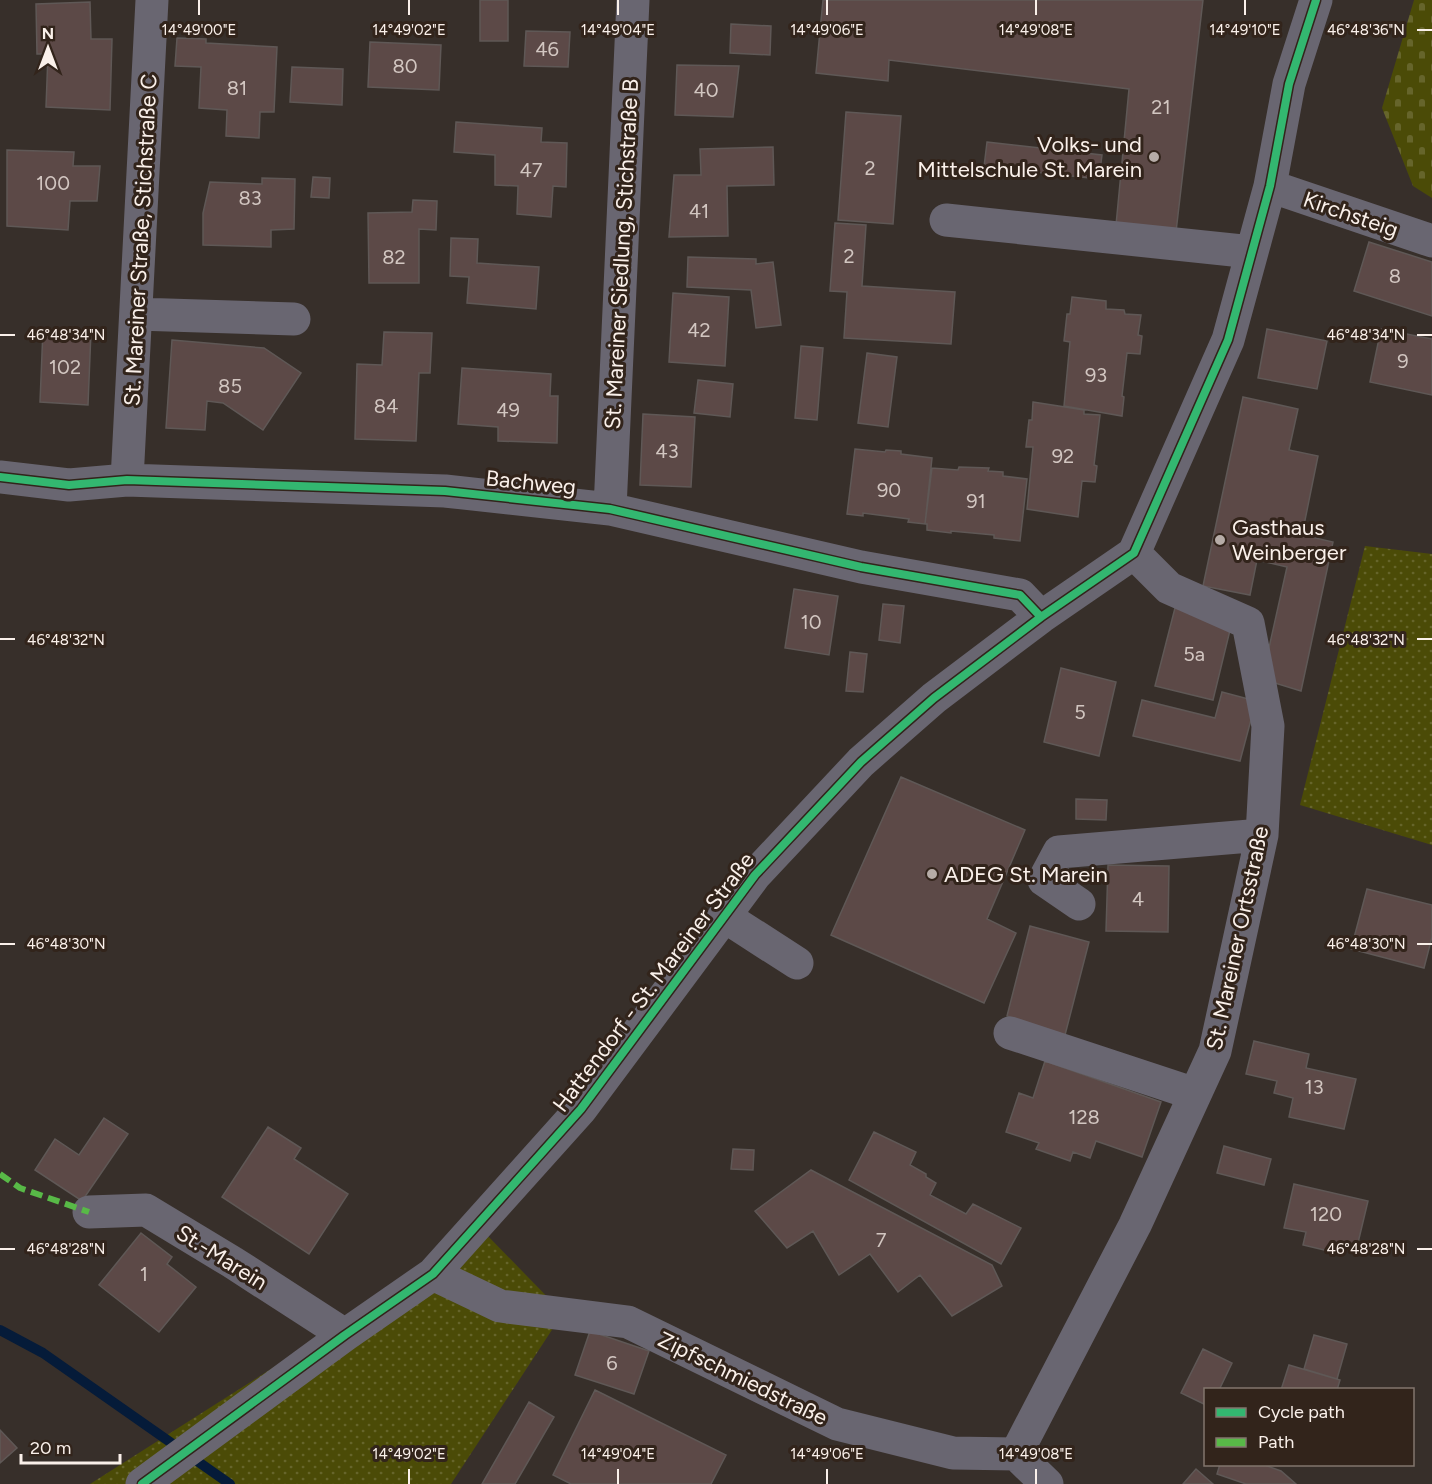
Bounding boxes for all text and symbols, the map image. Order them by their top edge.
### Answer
north arrow [18,18,78,78]
text: 14°49'00"E [162,21,236,39]
text: 14°49'02"E [372,21,446,39]
text: 14°49'04"E [581,21,655,39]
text: 14°49'06"E [790,21,864,39]
text: 14°49'08"E [999,21,1073,39]
text: 14°49'10"E [1209,21,1281,39]
text: 46°48'36"N [1327,21,1405,39]
text: N [42,24,54,43]
house number: 46 [535,37,559,61]
house number: 80 [392,54,418,78]
street label: St. Mareiner Straße, Stichstraße C [118,73,163,407]
house number: 81 [227,76,247,100]
street label: St. Mareiner Siedlung, Stichstraße B [599,78,644,430]
house number: 40 [693,78,719,102]
house number: 21 [1151,95,1171,119]
place label: Volks- und Mittelschule St. Marein [917,131,1142,183]
marker: Volks- und Mittelschule St. Marein [1147,150,1161,164]
house number: 2 [864,156,876,180]
house number: 47 [519,158,543,182]
house number: 100 [36,171,70,195]
house number: 83 [238,186,262,210]
street label: Kirchsteig [1300,186,1402,243]
house number: 41 [689,199,709,223]
house number: 2 [843,244,855,268]
house number: 82 [382,245,406,269]
house number: 8 [1389,264,1401,288]
house number: 42 [687,318,711,342]
text: 46°48'34"N [27,326,105,344]
text: 46°48'34"N [1327,326,1405,344]
house number: 9 [1397,349,1409,373]
house number: 102 [49,355,81,379]
house number: 93 [1085,363,1107,387]
house number: 85 [218,374,242,398]
house number: 84 [374,394,398,418]
house number: 49 [496,398,520,422]
house number: 43 [655,439,679,463]
house number: 92 [1052,444,1074,468]
street label: Bachweg [484,464,577,501]
house number: 90 [877,478,901,502]
house number: 91 [966,489,986,513]
place label: Gasthaus Weinberger [1232,514,1347,566]
marker: Gasthaus Weinberger [1213,533,1227,547]
house number: 10 [800,610,822,634]
text: 46°48'32"N [27,631,105,649]
text: 46°48'32"N [1327,631,1405,649]
house number: 5a [1183,642,1205,666]
house number: 5 [1074,700,1086,724]
street label: St. Mareiner Ortsstraße [1201,824,1274,1052]
street label: Hattendorf - St. Mareiner Straße [547,847,760,1117]
place label: ADEG St. Marein [944,861,1108,888]
marker: ADEG St. Marein [925,867,939,881]
house number: 4 [1132,887,1144,911]
text: 46°48'30"N [26,935,106,953]
text: 46°48'30"N [1326,935,1406,953]
house number: 13 [1304,1075,1324,1099]
house number: 128 [1068,1105,1100,1129]
house number: 120 [1310,1202,1342,1226]
street label: St.-Marein [171,1219,272,1296]
house number: 7 [876,1228,887,1252]
text: 46°48'28"N [27,1240,105,1258]
text: 46°48'28"N [1327,1240,1405,1258]
house number: 1 [140,1262,148,1286]
street label: Zipfschmiedstraße [654,1326,832,1431]
house number: 6 [606,1351,618,1375]
legend [1204,1388,1414,1466]
text: Cycle path [1258,1401,1345,1423]
scale bar [21,1427,120,1465]
text: Path [1258,1431,1294,1453]
text: 20 m [30,1437,71,1459]
text: 14°49'02"E [372,1445,446,1463]
text: 14°49'04"E [581,1445,655,1463]
text: 14°49'06"E [790,1445,864,1463]
text: 14°49'08"E [999,1445,1073,1463]

